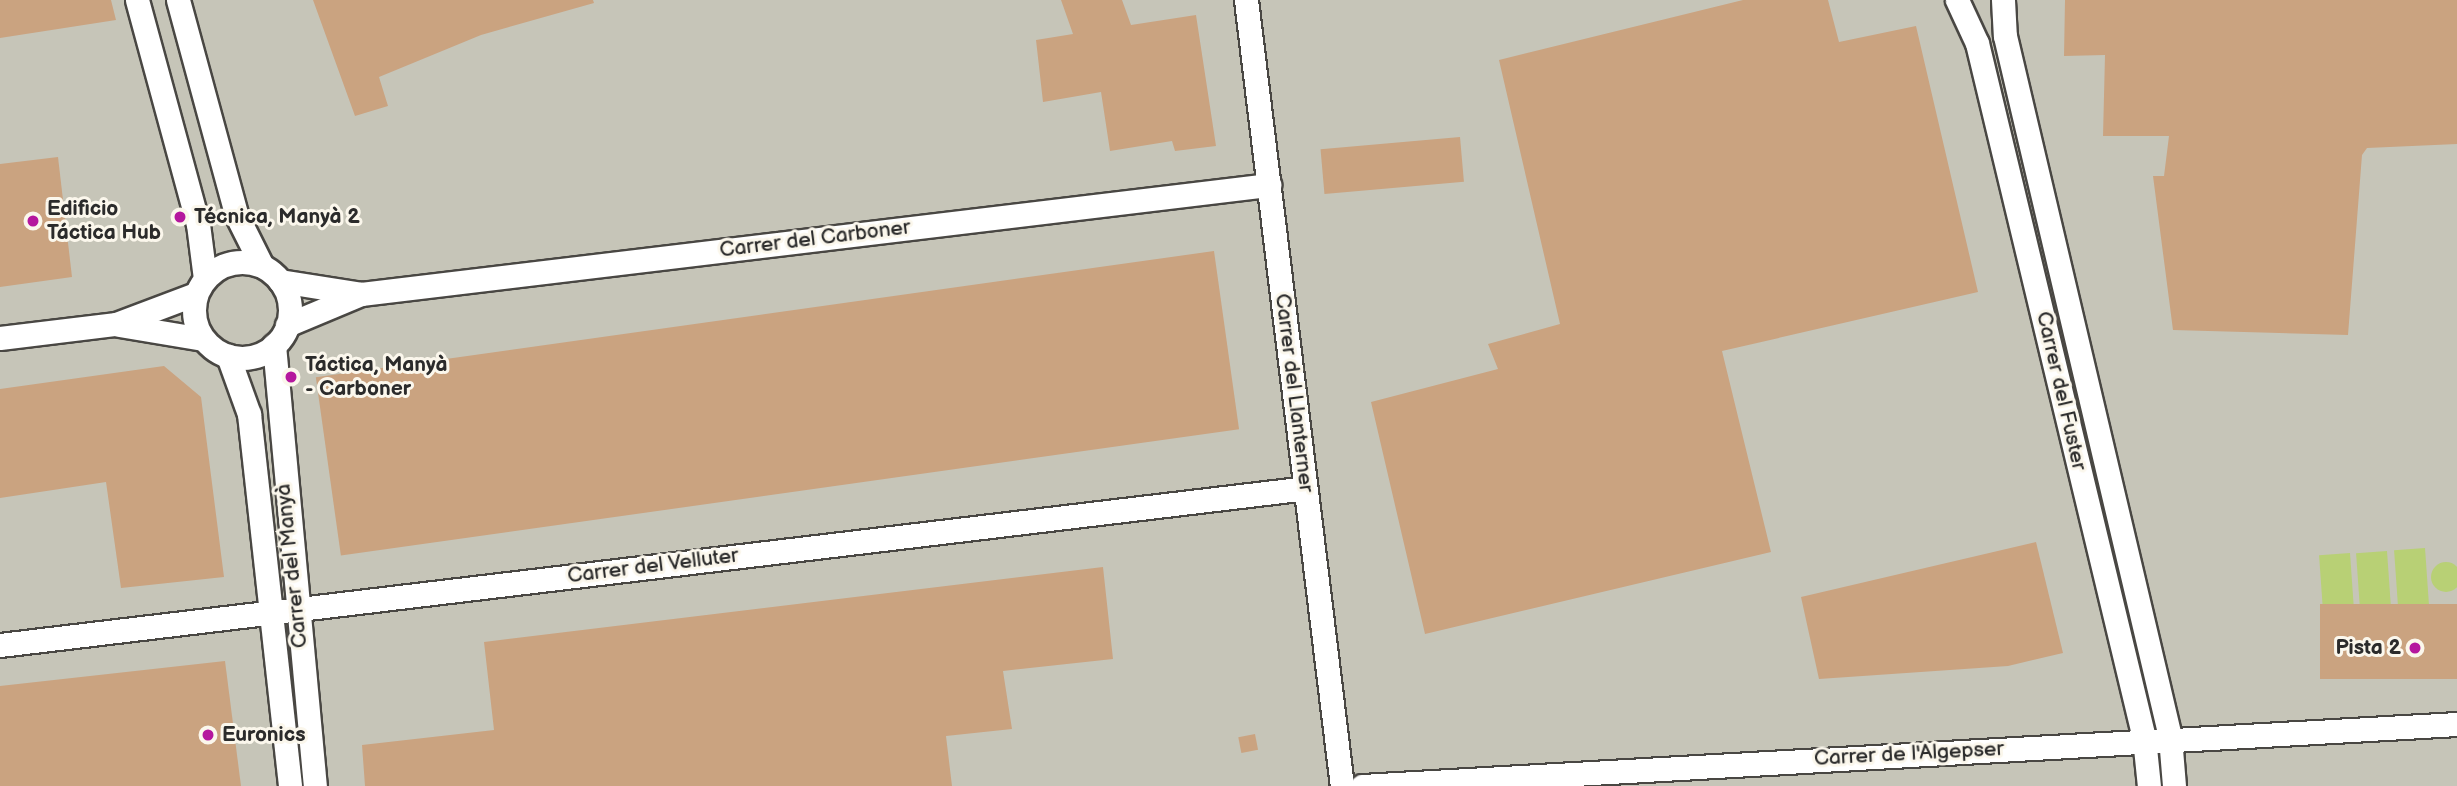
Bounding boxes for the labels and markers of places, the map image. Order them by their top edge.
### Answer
place label: Edificio Táctica Hub [47,196,161,246]
place label: Técnica, Manyà 2 [194,204,360,230]
marker: Técnica, Manyà 2 [172,209,188,225]
marker: Edificio Táctica Hub [25,213,41,229]
place label: Táctica, Manyà - Carboner [305,352,447,402]
marker: Táctica, Manyà - Carboner [283,369,299,385]
place label: Pista 2 [2335,635,2401,661]
marker: Pista 2 [2407,640,2423,656]
place label: Euronics [222,722,306,748]
marker: Euronics [200,727,216,743]

